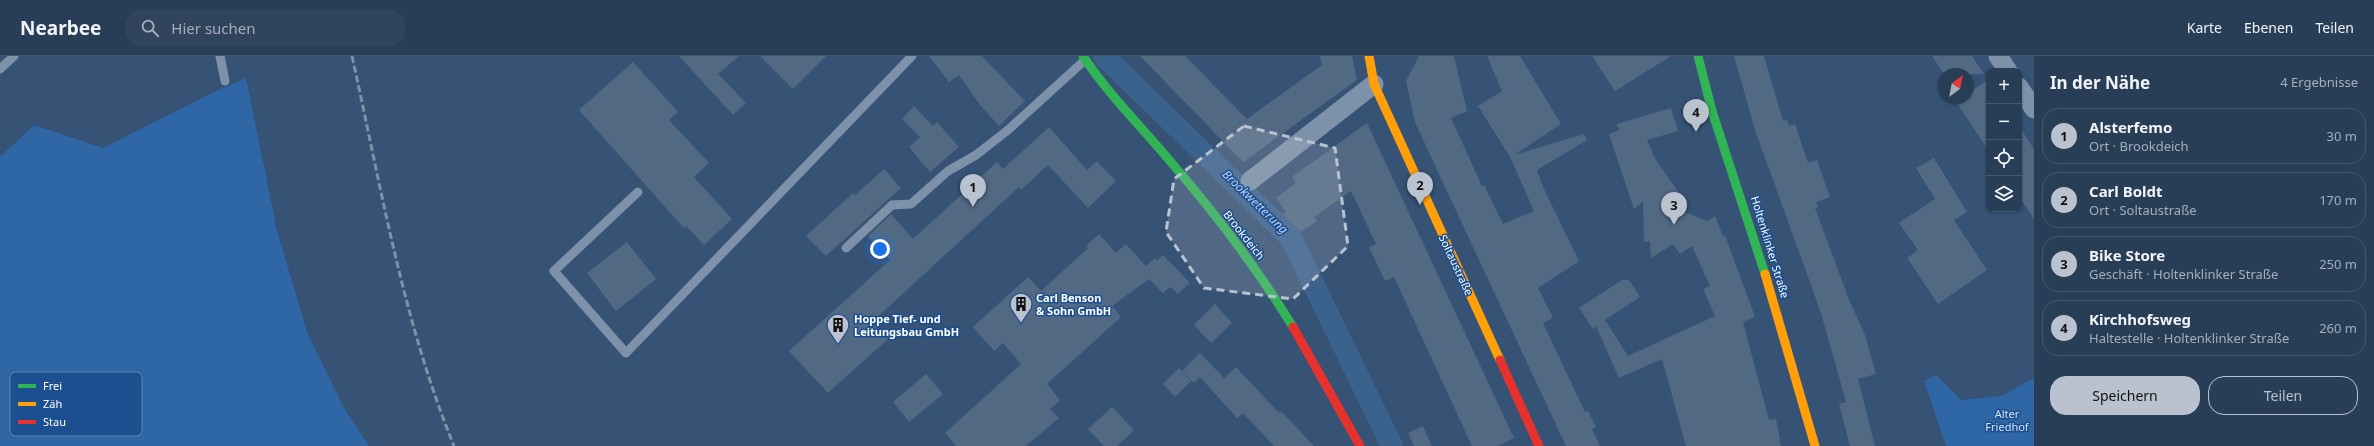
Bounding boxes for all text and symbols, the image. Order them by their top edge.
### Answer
search box [125,10,405,46]
text: Nearbee [20,15,101,41]
icon: search [139,17,161,39]
text: Hier suchen [171,18,256,38]
text: Karte [2187,18,2222,37]
text: Ebenen [2244,18,2294,37]
text: Teilen [2316,18,2354,37]
north arrow [1938,68,1974,104]
map controls [1986,68,2022,212]
button: + [1986,68,2022,104]
text: In der Nähe [2050,71,2150,94]
text: 4 Ergebnisse [2280,73,2358,91]
pin: 4 [1683,99,1709,132]
button: − [1986,104,2022,140]
text: Alsterfemo [2089,117,2172,137]
text: 1 [2060,127,2068,145]
text: 30 m [2327,127,2357,145]
text: Ort · Brookdeich [2089,137,2189,155]
button: locate [1986,140,2022,176]
water label: Brookwetterung [1219,166,1292,237]
pin: 2 [1407,172,1433,205]
pin: 1 [960,174,986,207]
button: layers [1986,176,2022,212]
text: Carl Boldt [2089,181,2163,201]
text: 2 [2060,191,2068,209]
text: 170 m [2319,191,2357,209]
pin: 3 [1661,192,1687,225]
street label: Holtenklinker Straße [1748,194,1793,300]
text: Ort · Soltaustraße [2089,201,2197,219]
street label: Brookdeich [1220,207,1268,262]
street label: Soltaustraße [1436,232,1477,298]
your location [870,239,890,259]
text: Bike Store [2089,245,2165,265]
text: 3 [2060,255,2068,273]
text: 250 m [2319,255,2357,273]
text: Geschäft · Holtenklinker Straße [2089,265,2278,283]
place label: Carl Benson & Sohn GmbH [1036,290,1111,318]
building icon: Carl Benson & Sohn GmbH [1008,291,1034,324]
text: Kirchhofsweg [2089,309,2191,329]
place label: Hoppe Tief- und Leitungsbau GmbH [854,311,959,339]
building icon: Hoppe Tief- und Leitungsbau GmbH [825,312,851,345]
text: 4 [2060,319,2068,337]
text: 260 m [2319,319,2357,337]
text: Haltestelle · Holtenklinker Straße [2089,329,2289,347]
legend [10,372,142,436]
button: Speichern [2050,376,2200,415]
button: Teilen [2208,376,2358,415]
text: Frei [43,378,62,393]
text: Zäh [43,396,62,411]
park label: Alter Friedhof [1985,406,2030,434]
text: Stau [43,414,66,429]

